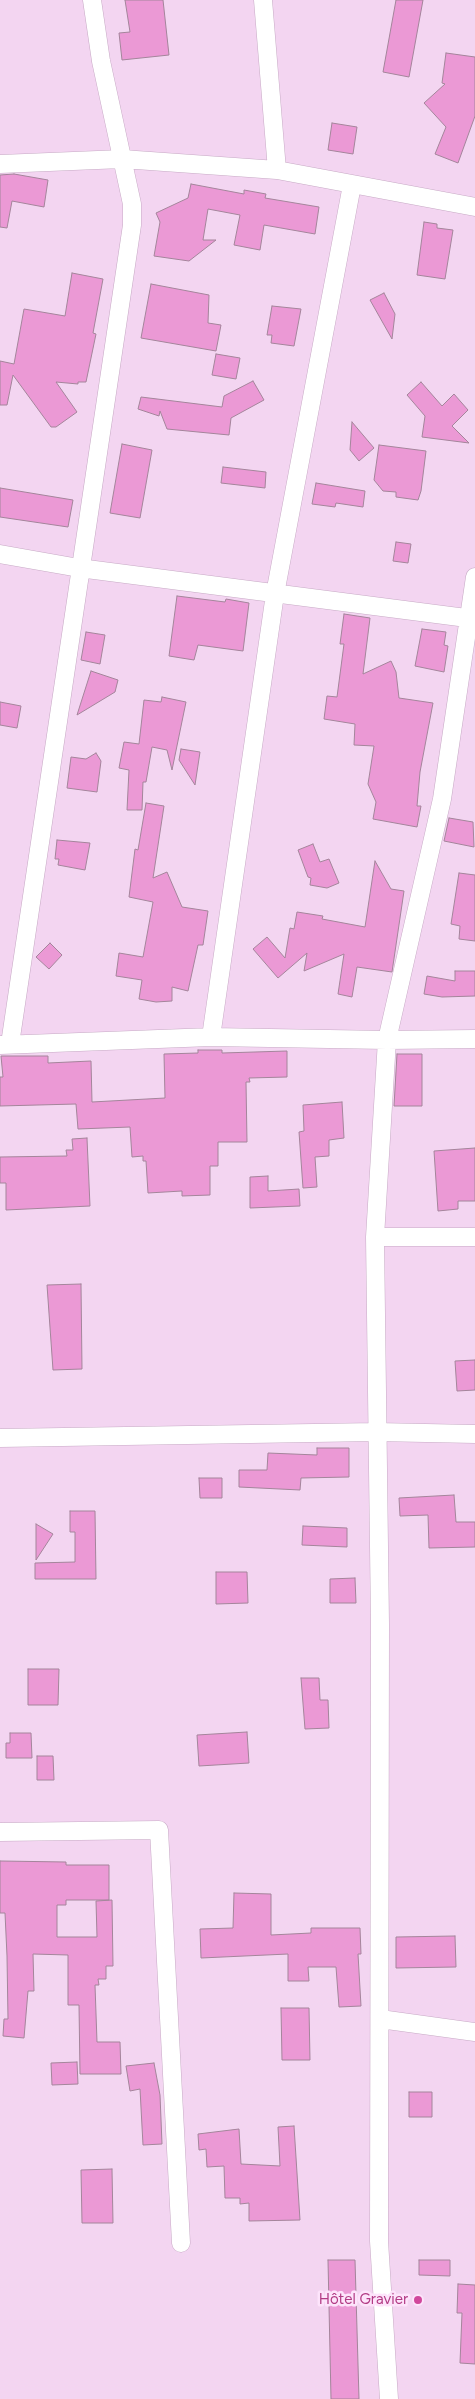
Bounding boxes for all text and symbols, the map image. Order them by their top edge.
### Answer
place label: Hôtel Gravier [319,2291,408,2309]
marker: Hôtel Gravier [412,2294,424,2306]

